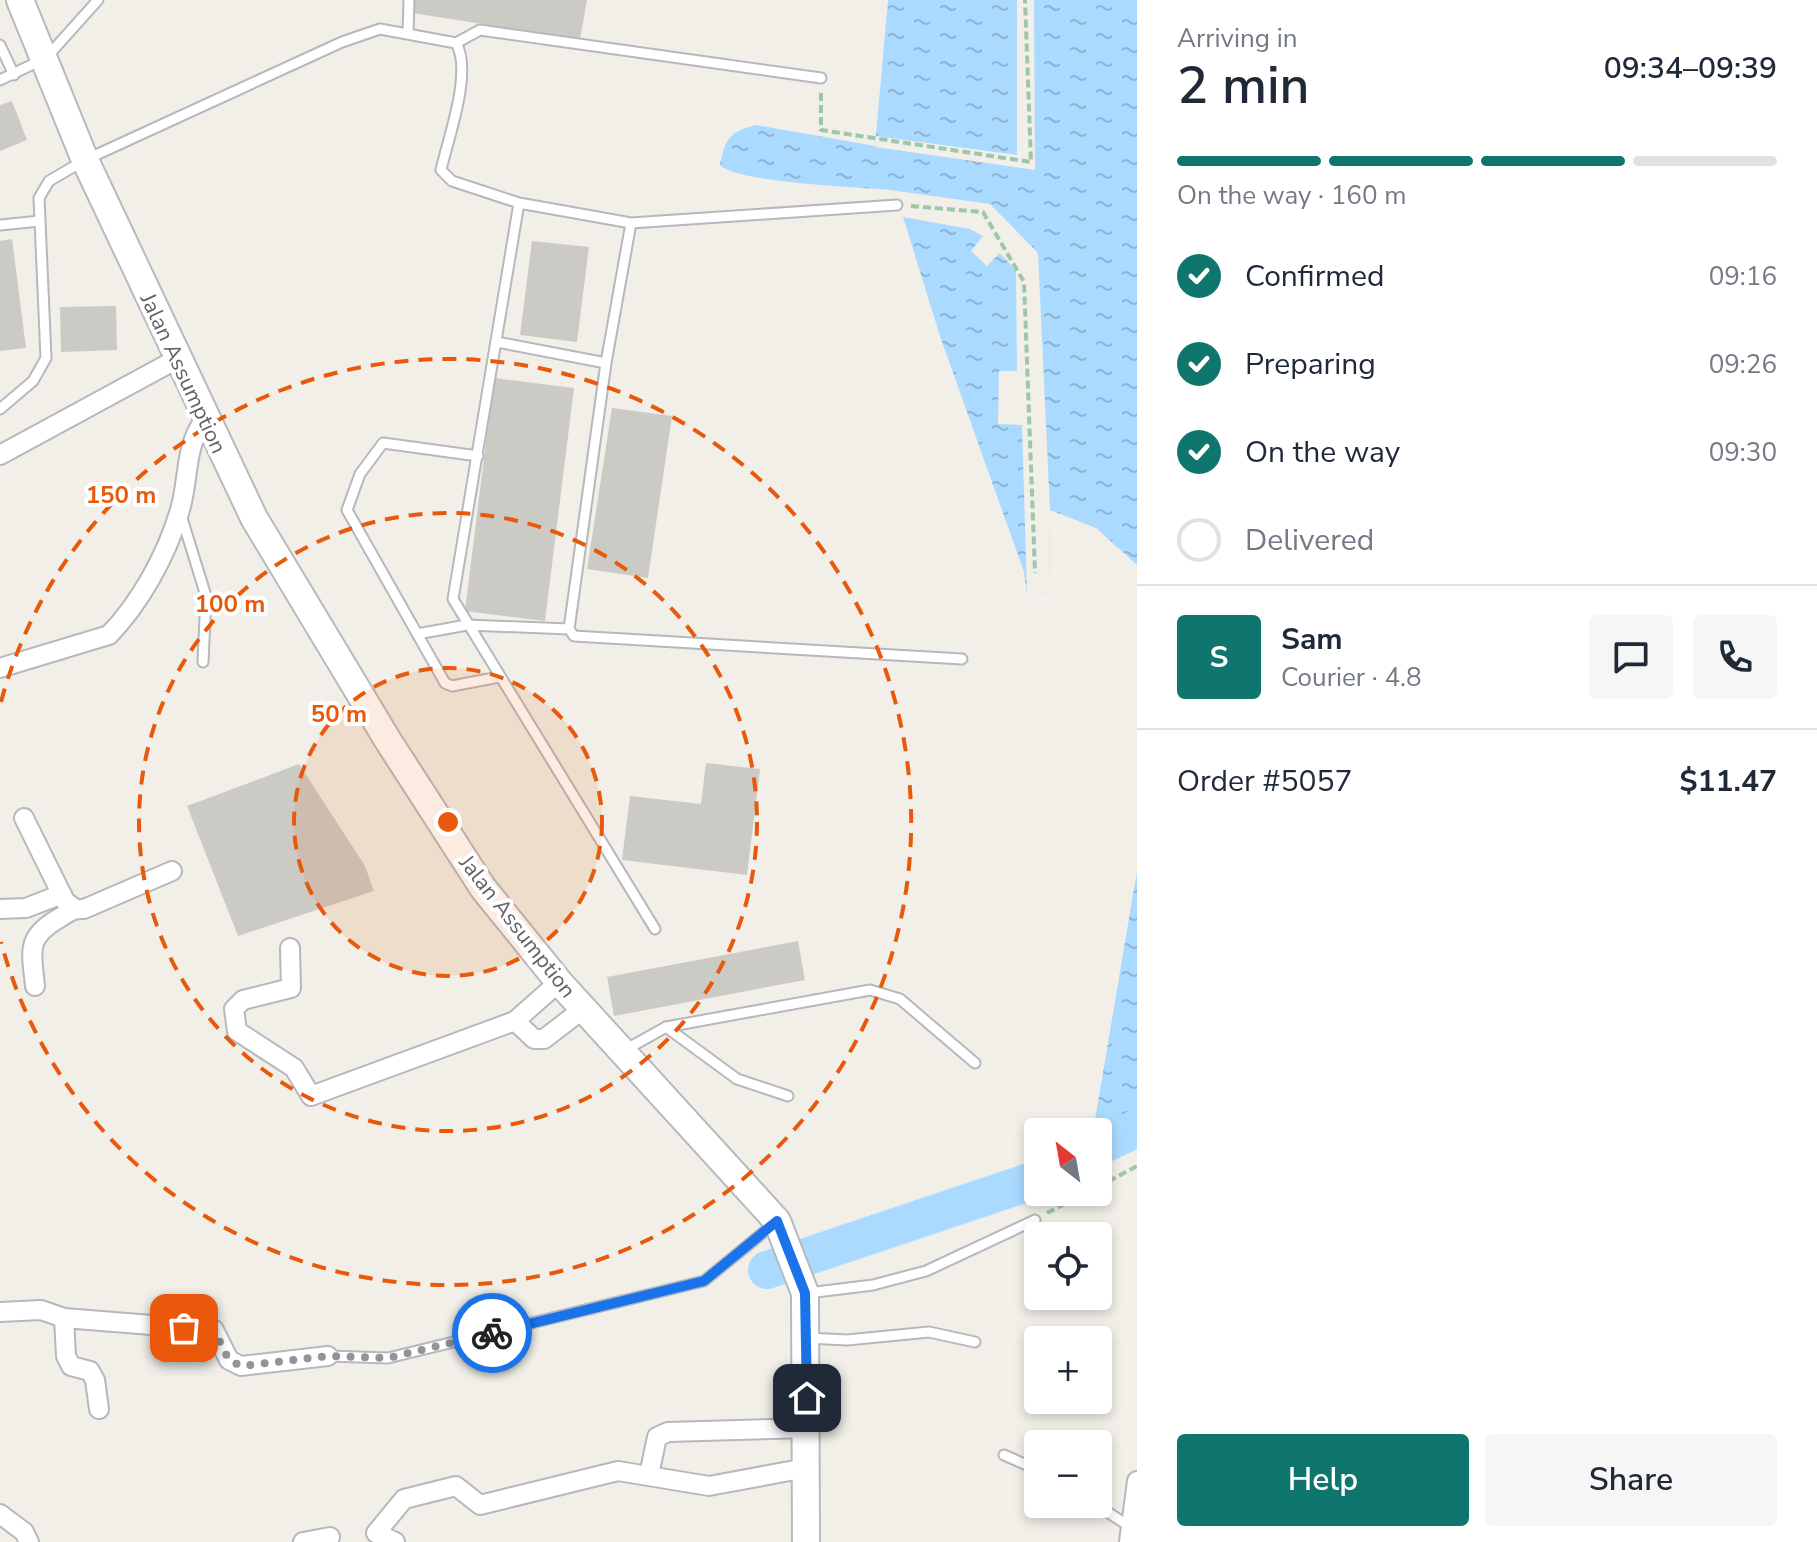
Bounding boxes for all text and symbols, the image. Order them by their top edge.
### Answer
text: Arriving in [1177,21,1298,56]
text: 09:34–09:39 [1604,48,1777,89]
text: 2 min [1177,50,1310,121]
text: On the way · 160 m [1177,178,1406,213]
icon: check [1177,254,1221,298]
text: Confirmed [1245,256,1385,297]
text: 09:16 [1709,259,1777,294]
street label: Jalan Assumption [132,288,233,458]
icon: check [1177,342,1221,386]
text: Preparing [1245,344,1376,385]
text: 09:26 [1709,347,1777,382]
icon: check [1177,430,1221,474]
text: On the way [1245,432,1400,473]
text: 09:30 [1709,435,1777,470]
text: 150 m [86,479,156,511]
text: Delivered [1245,520,1374,561]
text: 100 m [195,588,265,620]
button: chat [1589,615,1673,699]
button: phone [1693,615,1777,699]
text: Sam [1281,619,1343,660]
text: S [1210,637,1228,678]
text: Courier · 4.8 [1281,660,1422,695]
text: 50 m [311,698,367,730]
text: Order #5057 [1177,761,1352,802]
text: $11.47 [1680,761,1777,802]
centre of rings [434,808,462,836]
street label: Jalan Assumption [451,848,582,1004]
north arrow [1024,1118,1112,1206]
map controls [1024,1118,1112,1518]
button: locate [1024,1222,1112,1310]
courier [452,1293,532,1373]
pin [150,1294,218,1362]
icon: bag [162,1306,206,1350]
icon: bike [470,1311,514,1355]
button: + [1024,1326,1112,1414]
pin [773,1364,841,1432]
icon: home [785,1376,829,1420]
button: − [1024,1430,1112,1518]
button: Help [1177,1434,1469,1526]
button: Share [1485,1434,1777,1526]

